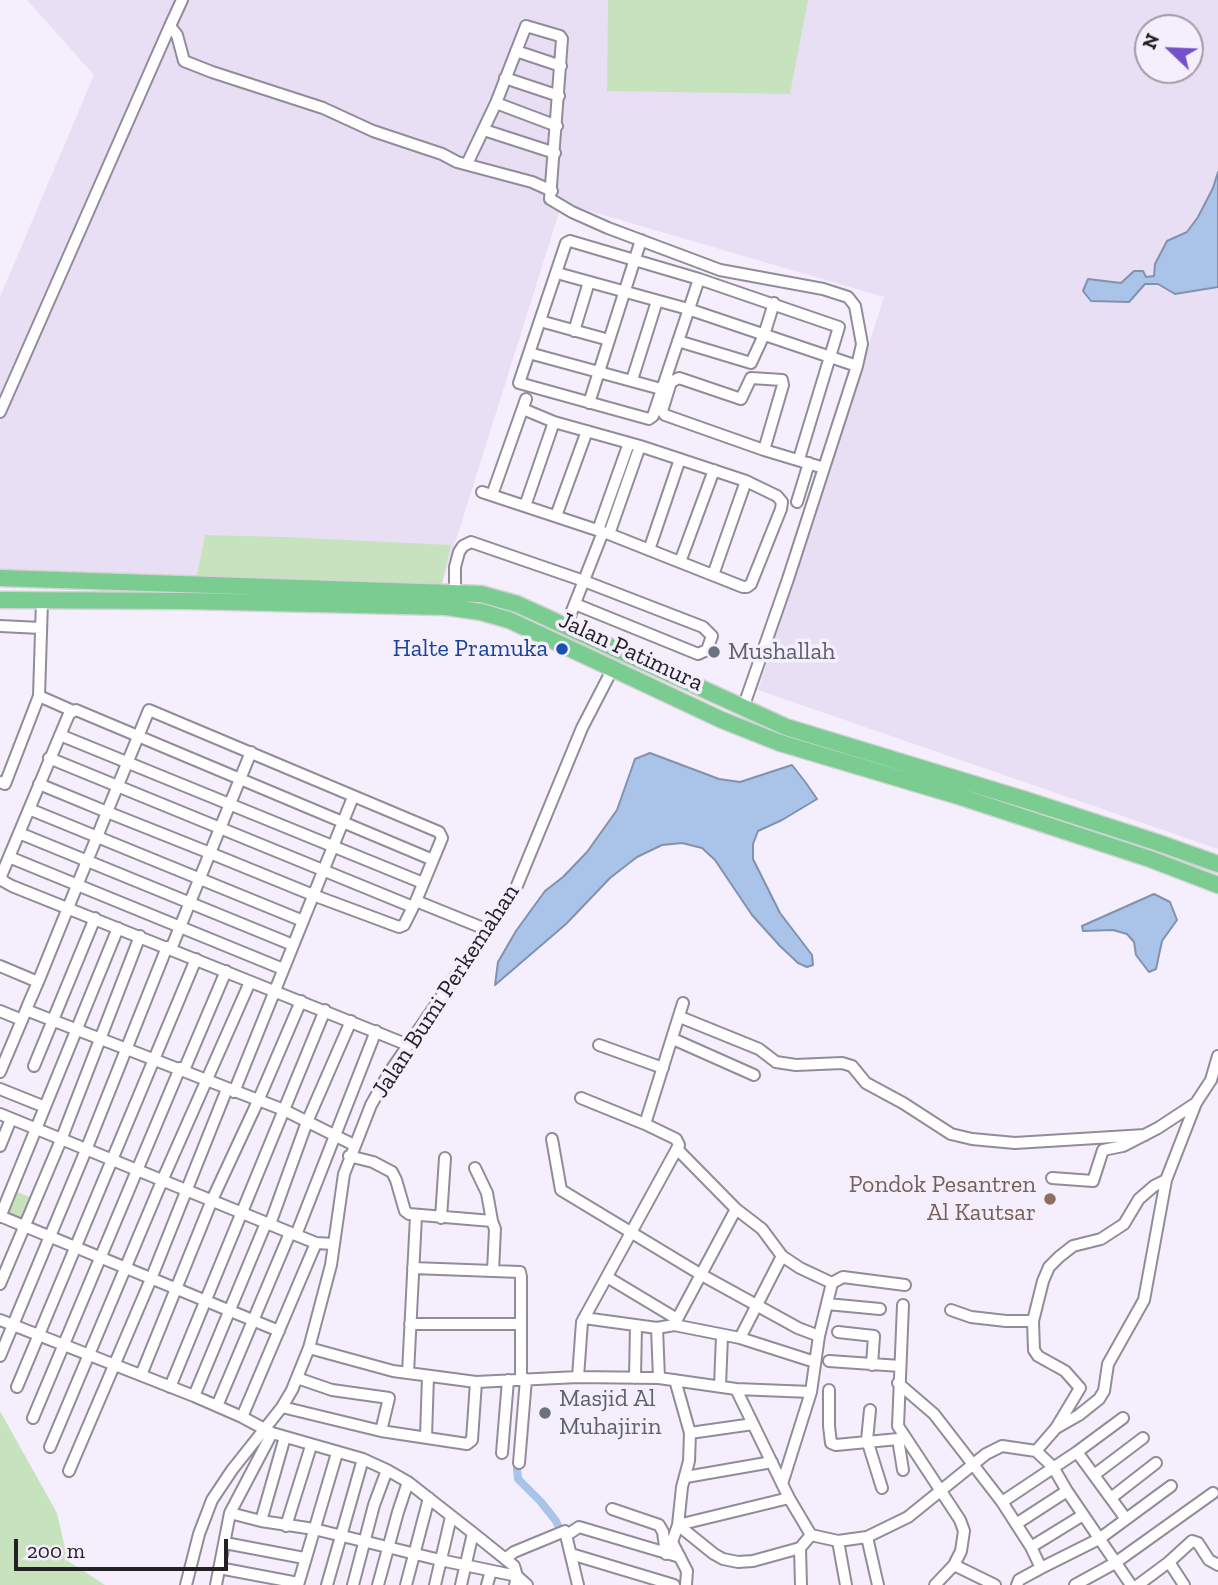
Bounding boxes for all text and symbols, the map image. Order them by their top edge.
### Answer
north arrow [1134,14,1204,84]
text: N [1138,30,1164,53]
street label: Jalan Patimura [554,606,708,698]
place label: Halte Pramuka [393,635,548,663]
place label: Mushallah [728,638,835,666]
marker: Halte Pramuka [554,641,570,657]
marker: Mushallah [706,644,722,660]
street label: Jalan Bumi Perkemahan [366,879,526,1103]
place label: Pondok Pesantren Al Kautsar [849,1171,1036,1227]
marker: Pondok Pesantren Al Kautsar [1042,1191,1058,1207]
place label: Masjid Al Muhajirin [559,1385,662,1441]
marker: Masjid Al Muhajirin [537,1405,553,1421]
scale bar [18,1526,231,1570]
text: 200 m [27,1538,85,1563]

